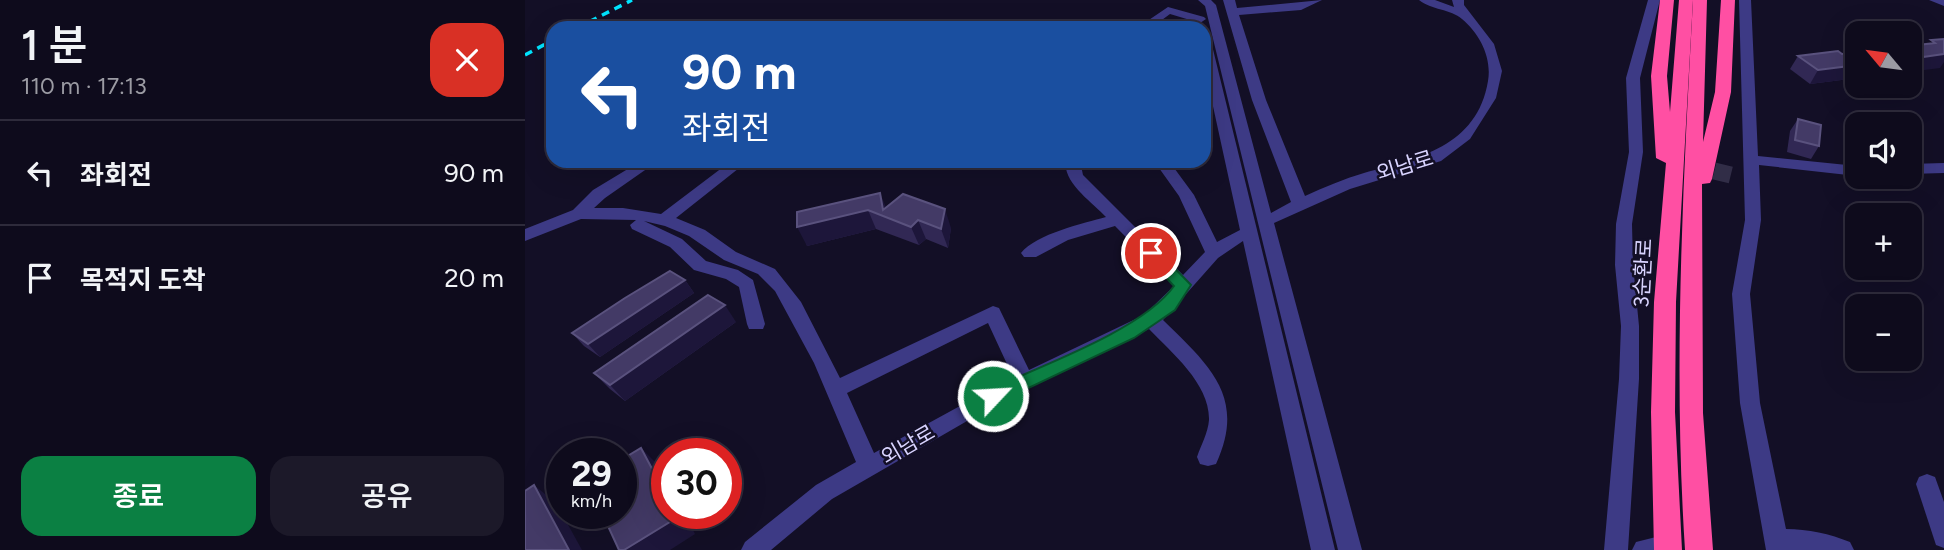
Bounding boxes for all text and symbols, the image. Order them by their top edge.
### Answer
text: 1 분 [21,20,87,71]
north arrow [1845,21,1921,98]
map controls [1845,21,1922,371]
button: close [430,23,504,97]
text: 90 m [682,42,797,101]
icon: left [567,49,658,140]
text: 110 m · 17:13 [21,72,147,100]
text: 좌회전 [682,109,770,147]
button: sound [1845,112,1922,189]
street label: 외남로 [1373,145,1436,186]
icon: left [21,154,59,192]
text: 90 m [444,157,504,189]
text: 좌회전 [80,159,152,191]
button: + [1845,203,1922,280]
pin [1121,223,1181,283]
icon: arrive [1132,234,1170,272]
street label: 3순환로 [1628,238,1657,308]
icon: arrive [21,259,59,297]
text: 20 m [444,262,504,294]
text: 목적지 도착 [80,264,206,296]
button: − [1845,294,1922,371]
position arrow [956,359,1030,433]
street label: 외남로 [876,419,939,470]
speed limit sign: 30 [651,438,742,529]
text: 29 [571,453,612,495]
button: 종료 [21,456,256,536]
button: 공유 [270,456,504,536]
text: km/h [571,490,612,512]

